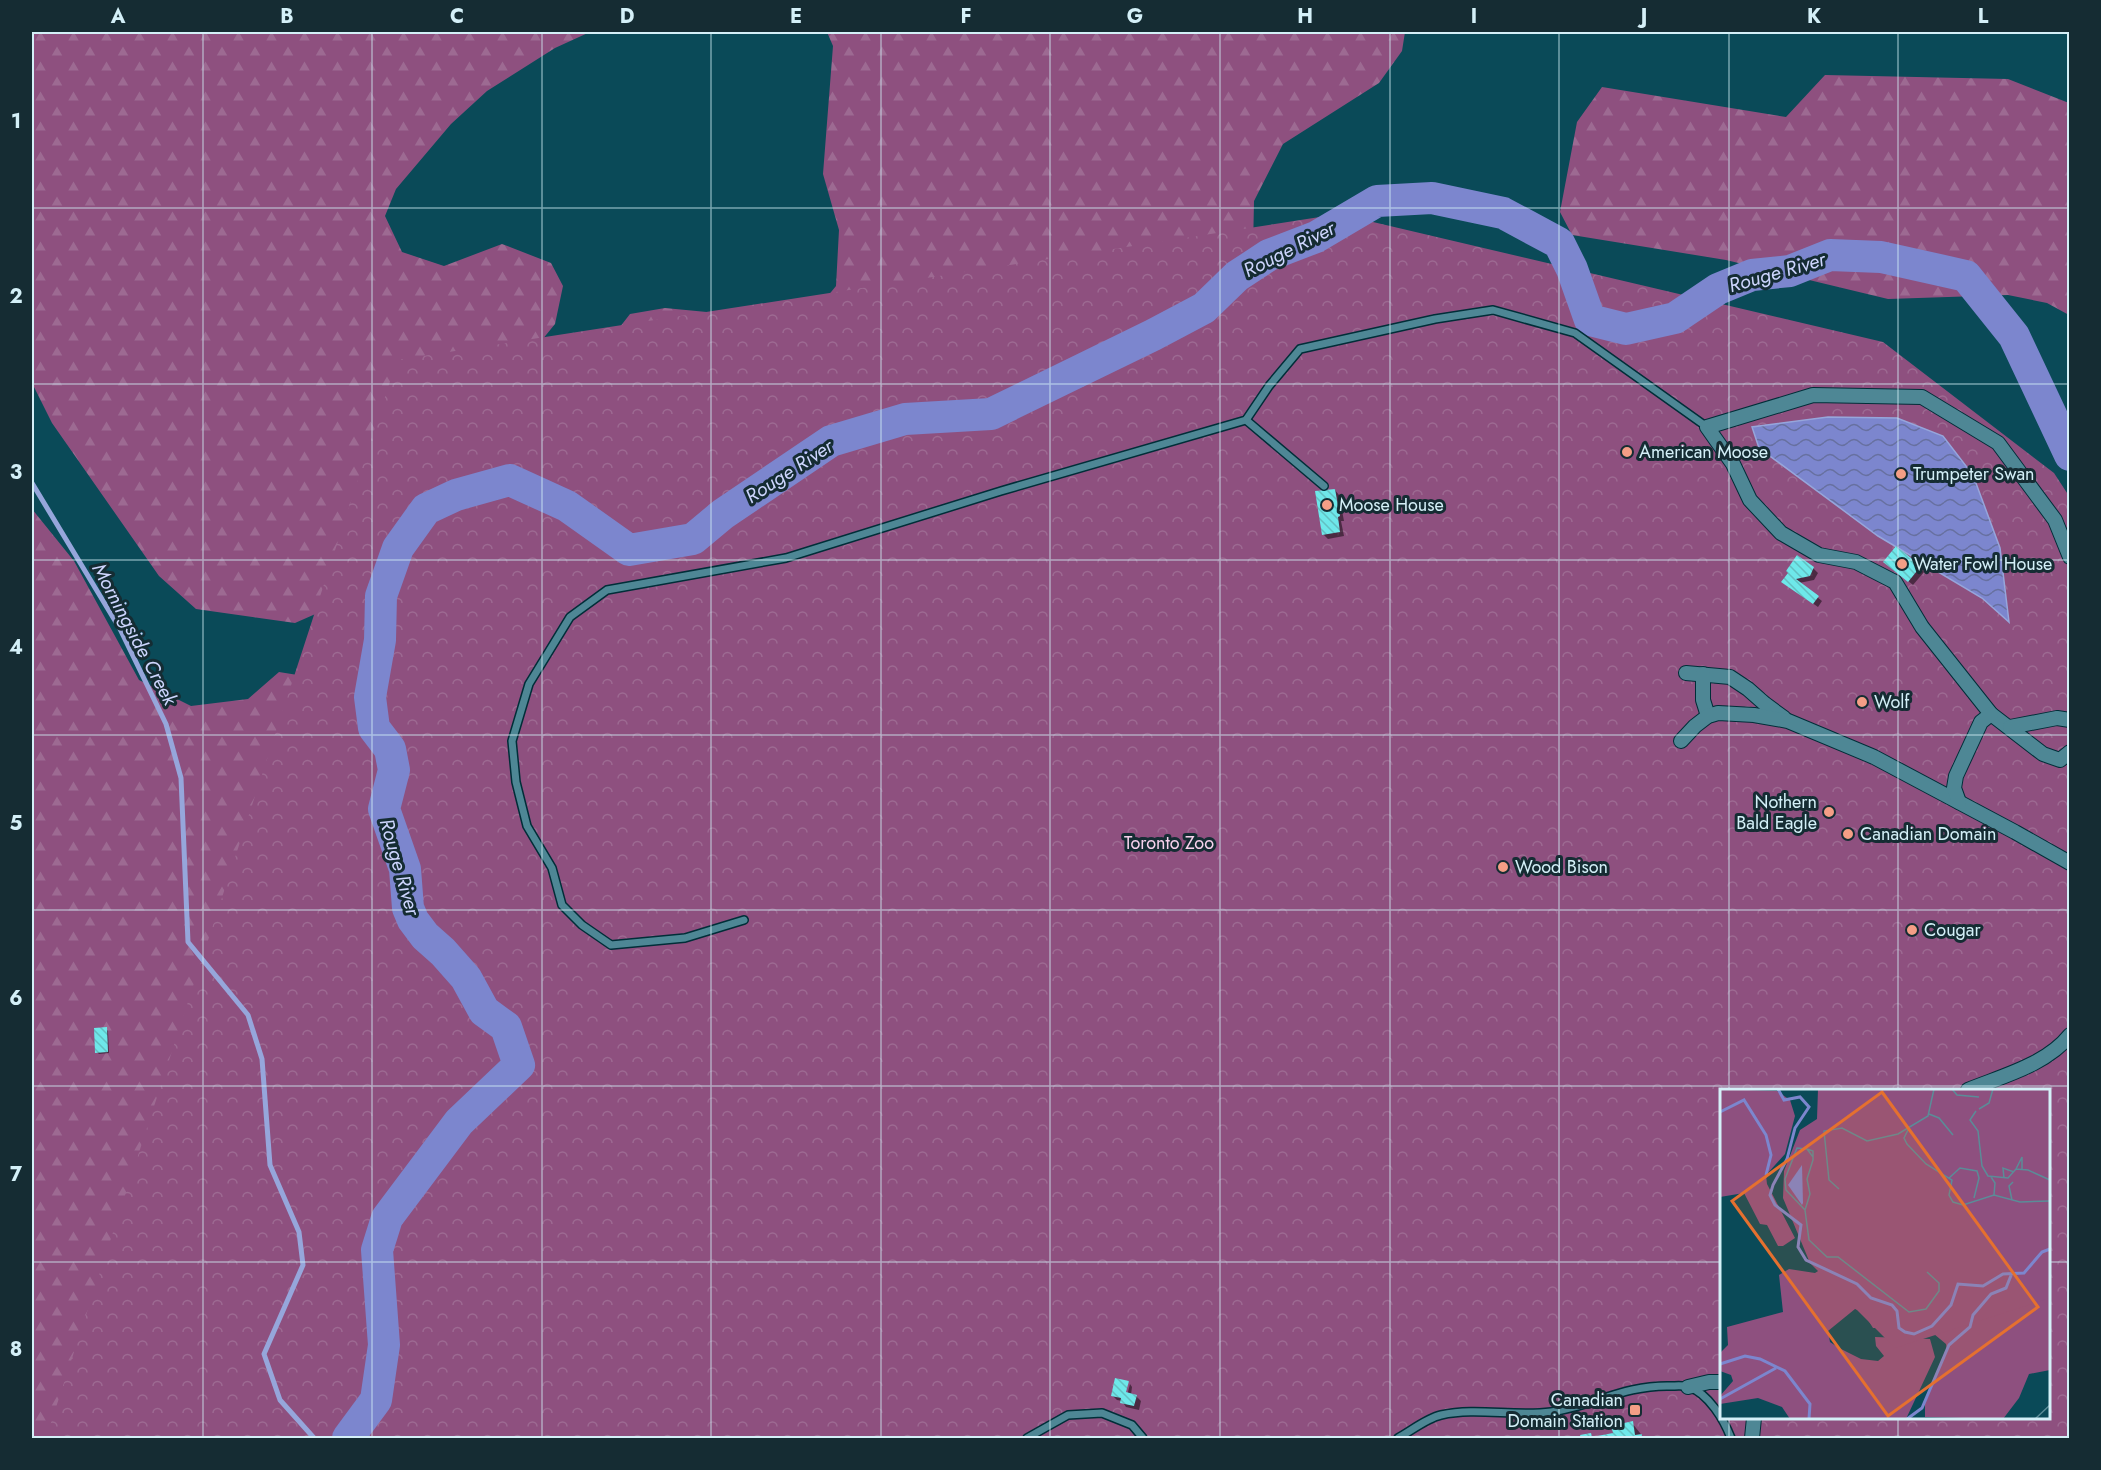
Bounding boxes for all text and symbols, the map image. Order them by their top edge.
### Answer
text: A [110,2,126,31]
text: B [280,2,294,31]
text: C [450,2,464,31]
text: D [620,2,634,31]
text: E [790,2,802,31]
text: F [960,2,972,31]
text: G [1127,2,1143,31]
text: H [1297,2,1313,31]
text: I [1471,2,1477,31]
text: J [1637,2,1647,31]
text: K [1807,2,1821,31]
text: L [1978,2,1989,31]
text: 1 [11,107,21,136]
water label: Rouge River [1238,213,1341,285]
water label: Rouge River [1725,244,1830,300]
text: 2 [9,282,23,311]
water label: Rouge River [740,431,840,511]
place label: American Moose [1639,439,1768,465]
marker: American Moose [1620,445,1634,459]
text: 3 [10,458,22,487]
place label: Trumpeter Swan [1913,461,2035,487]
marker: Trumpeter Swan [1894,467,1908,481]
place label: Moose House [1339,492,1444,518]
marker: Moose House [1320,498,1334,512]
place label: Water Fowl House [1914,551,2052,577]
marker: Water Fowl House [1895,557,1909,571]
water label: Morningside Creek [85,558,185,712]
text: 4 [9,633,23,662]
place label: Wolf [1874,689,1910,715]
marker: Wolf [1855,695,1869,709]
place label: Nothern Bald Eagle [1736,789,1817,836]
marker: Nothern Bald Eagle [1822,805,1836,819]
text: 5 [10,809,23,838]
water label: Rouge River [372,815,428,920]
place label: Canadian Domain [1860,821,1996,847]
marker: Canadian Domain [1841,827,1855,841]
park label: Toronto Zoo [1124,830,1214,856]
place label: Wood Bison [1515,854,1608,880]
marker: Wood Bison [1496,860,1510,874]
place label: Cougar [1924,917,1982,943]
marker: Cougar [1905,923,1919,937]
text: 6 [9,984,23,1013]
inset map [1720,1089,2050,1419]
text: 7 [10,1160,23,1189]
text: 8 [10,1335,22,1364]
place label: Canadian Domain Station [1508,1387,1623,1434]
marker: Canadian Domain Station [1628,1403,1642,1417]

